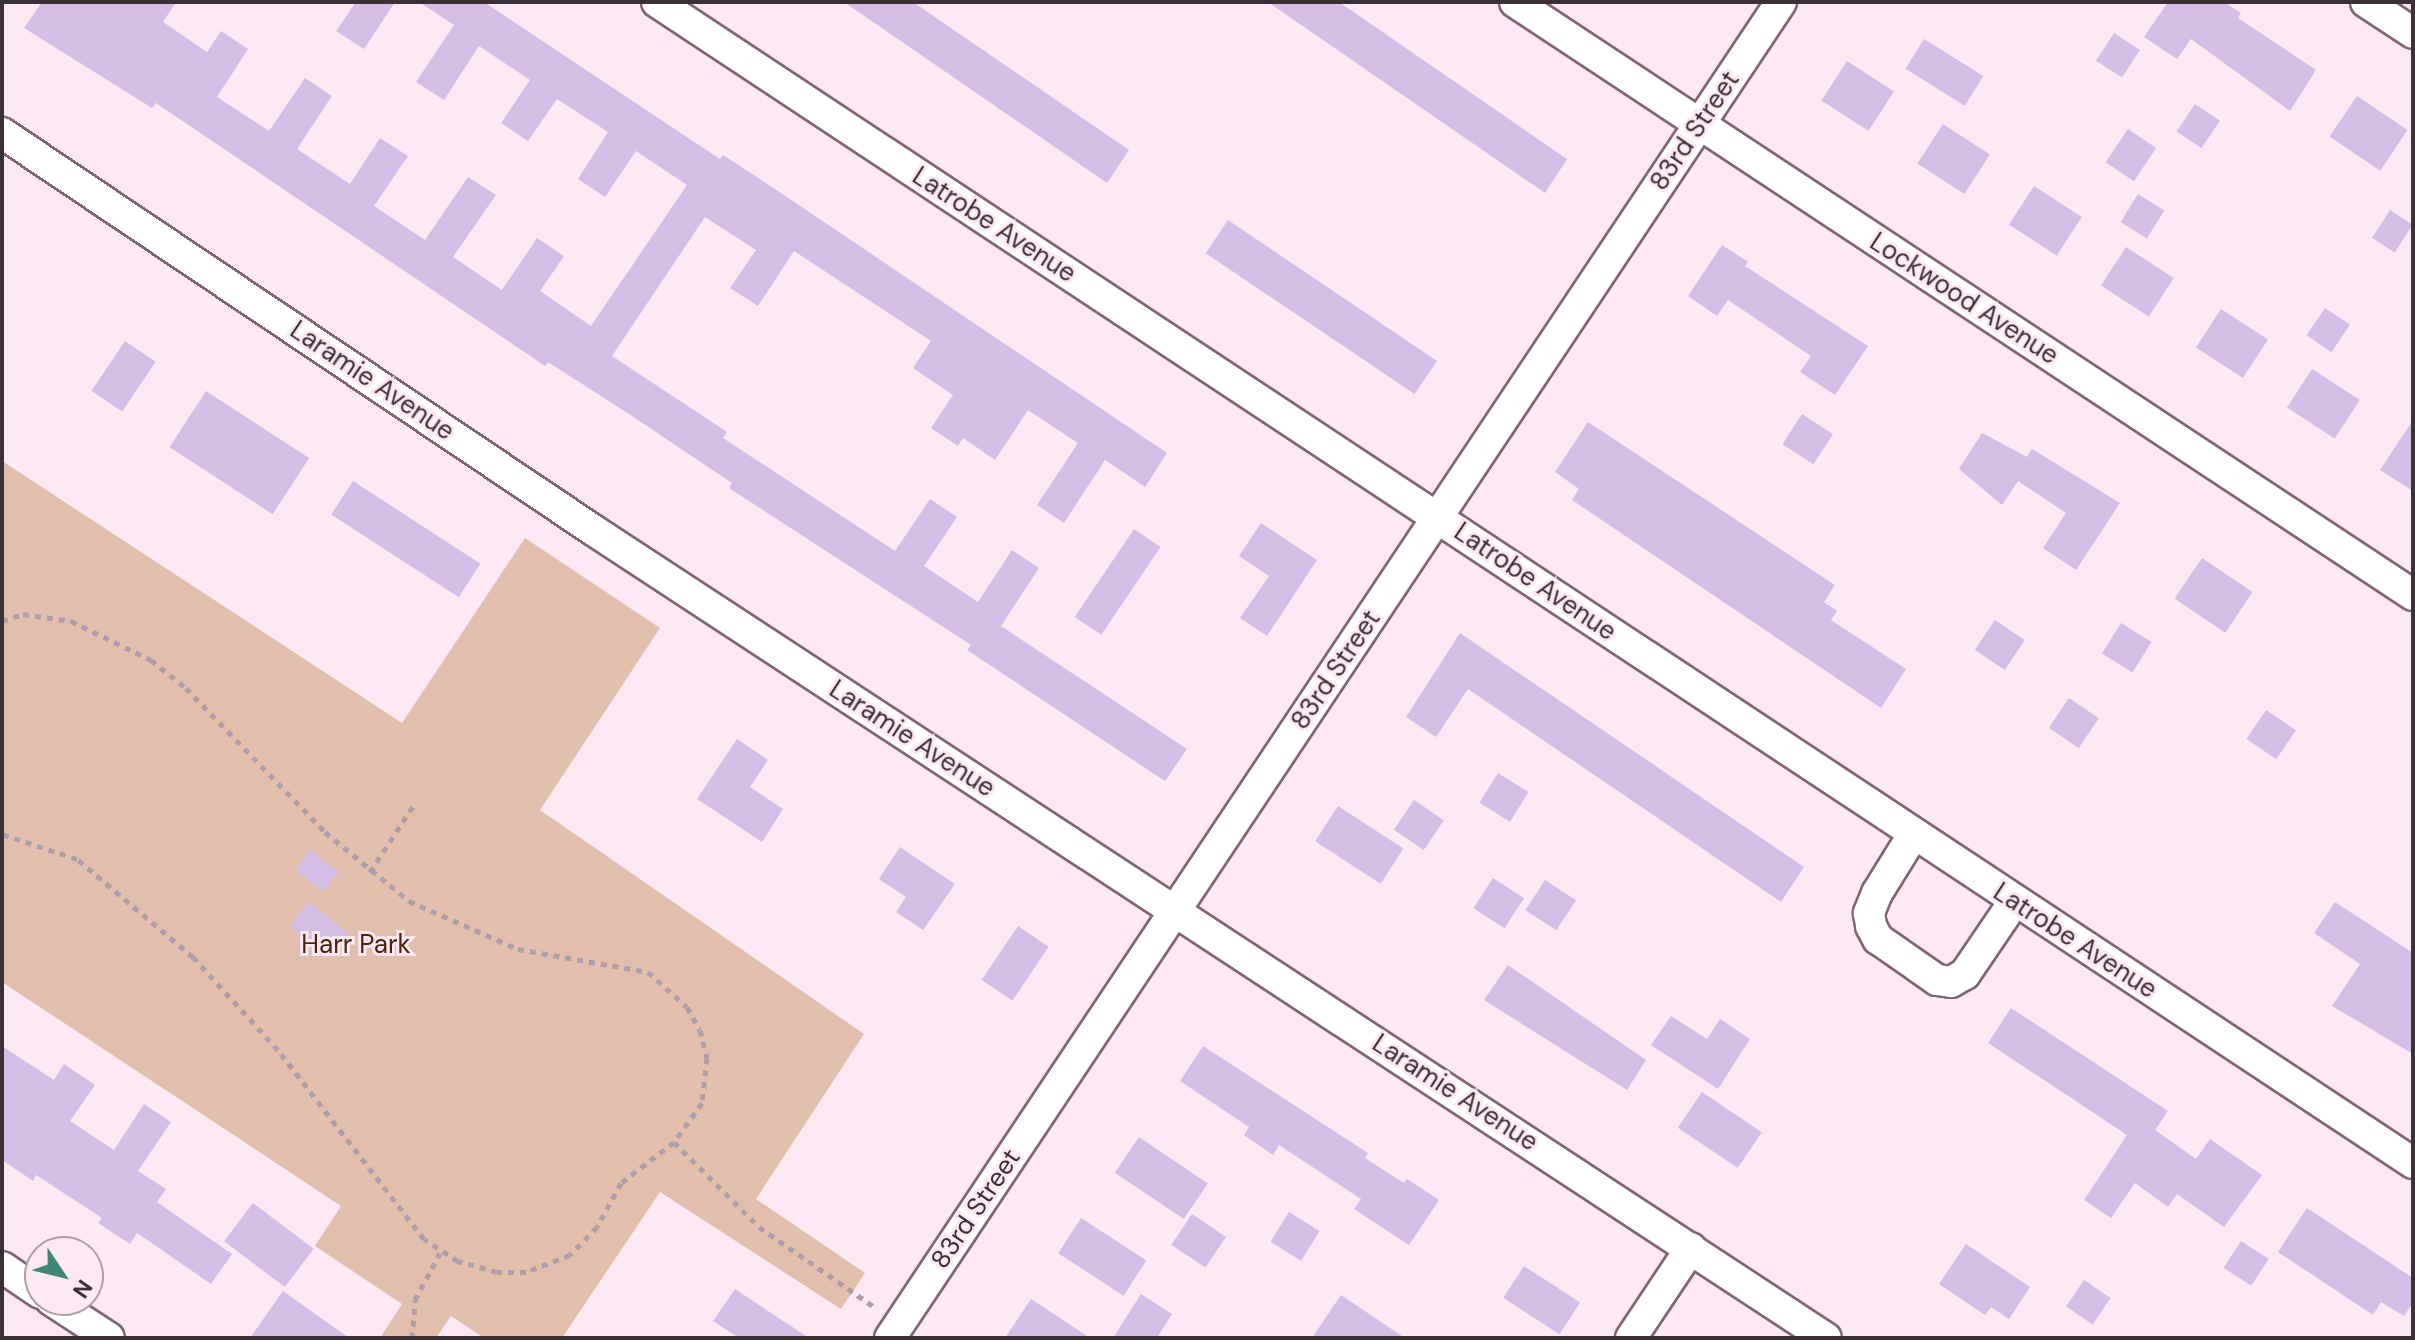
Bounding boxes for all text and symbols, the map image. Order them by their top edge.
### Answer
street label: 83rd Street [1644,65,1746,197]
street label: Latrobe Avenue [906,161,1082,289]
street label: Lockwood Avenue [1864,226,2064,372]
street label: Laramie Avenue [284,315,460,447]
street label: Latrobe Avenue [1448,516,1622,648]
street label: 83rd Street [1285,604,1387,736]
street label: Laramie Avenue [823,674,1001,804]
street label: Latrobe Avenue [1987,877,2163,1005]
park label: Harr Park [301,929,411,961]
street label: Laramie Avenue [1366,1028,1544,1158]
street label: 83rd Street [925,1143,1027,1275]
north arrow [24,1236,104,1316]
text: N [66,1274,99,1304]

